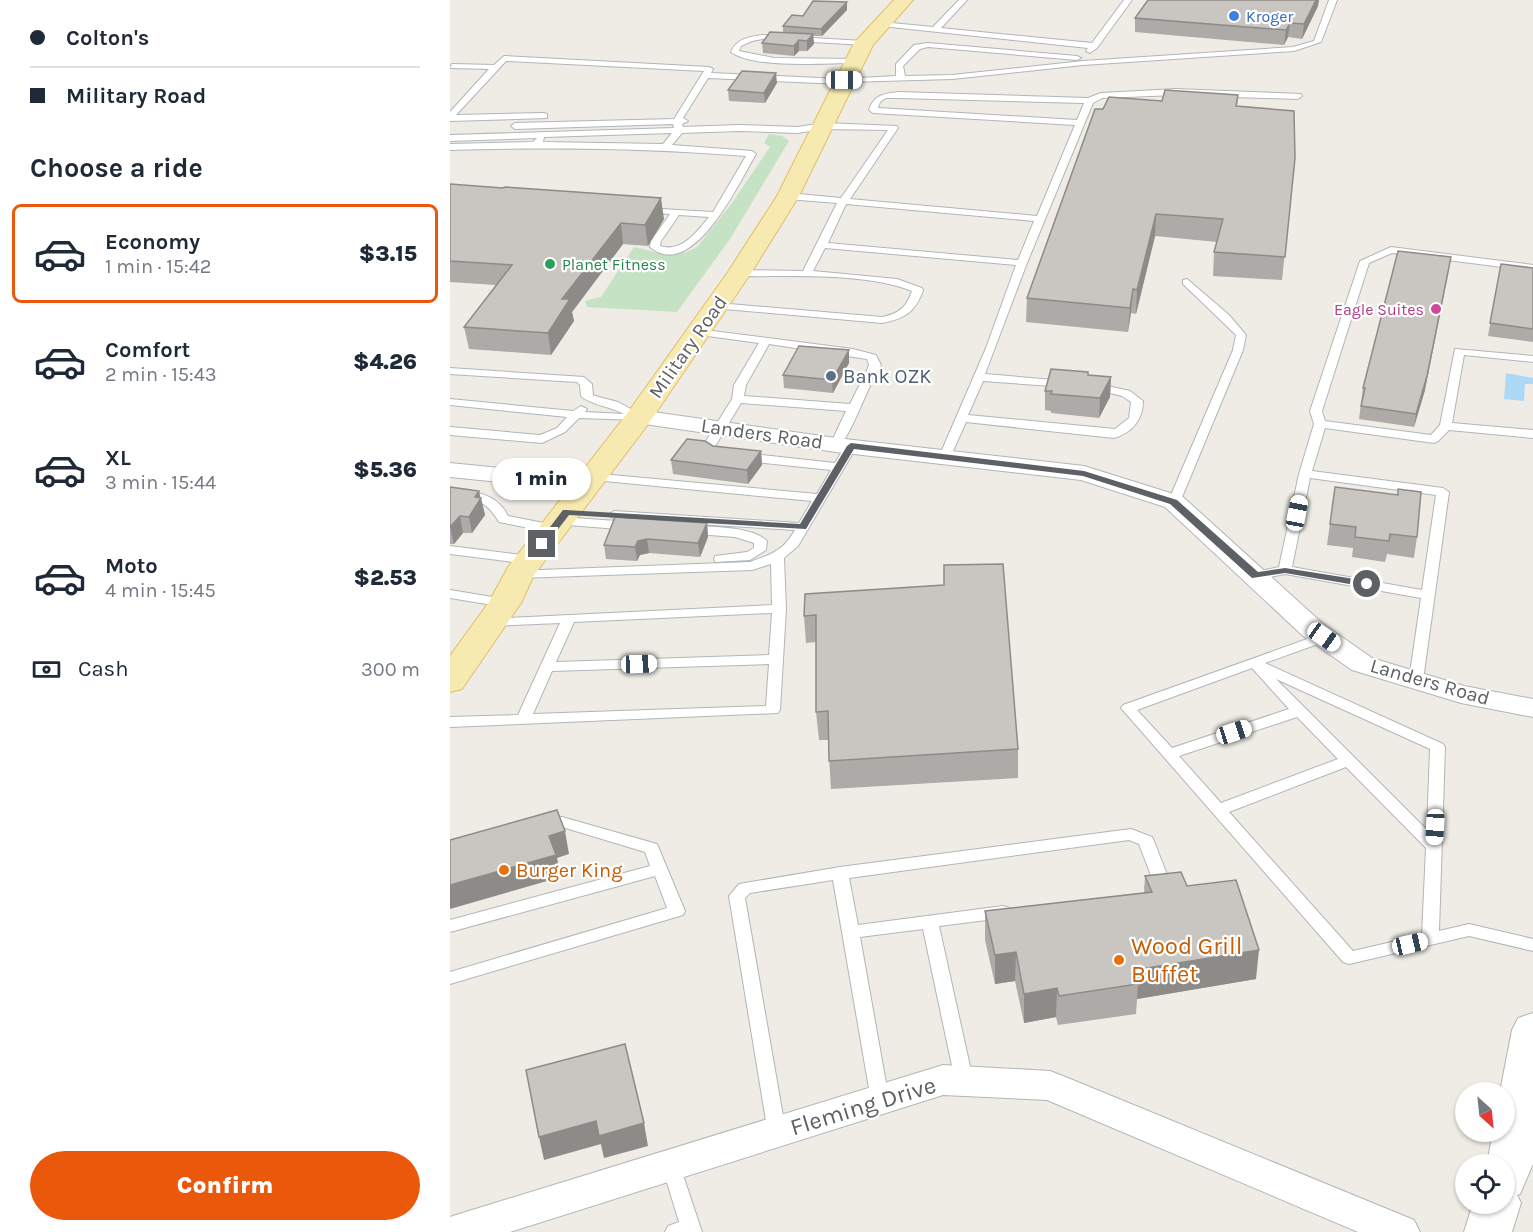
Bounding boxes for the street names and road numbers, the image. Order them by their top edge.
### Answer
street label: Military Road [644,291,732,403]
street label: Landers Road [699,414,825,454]
street label: Landers Road [1368,654,1492,710]
street label: Fleming Drive [787,1071,939,1141]

